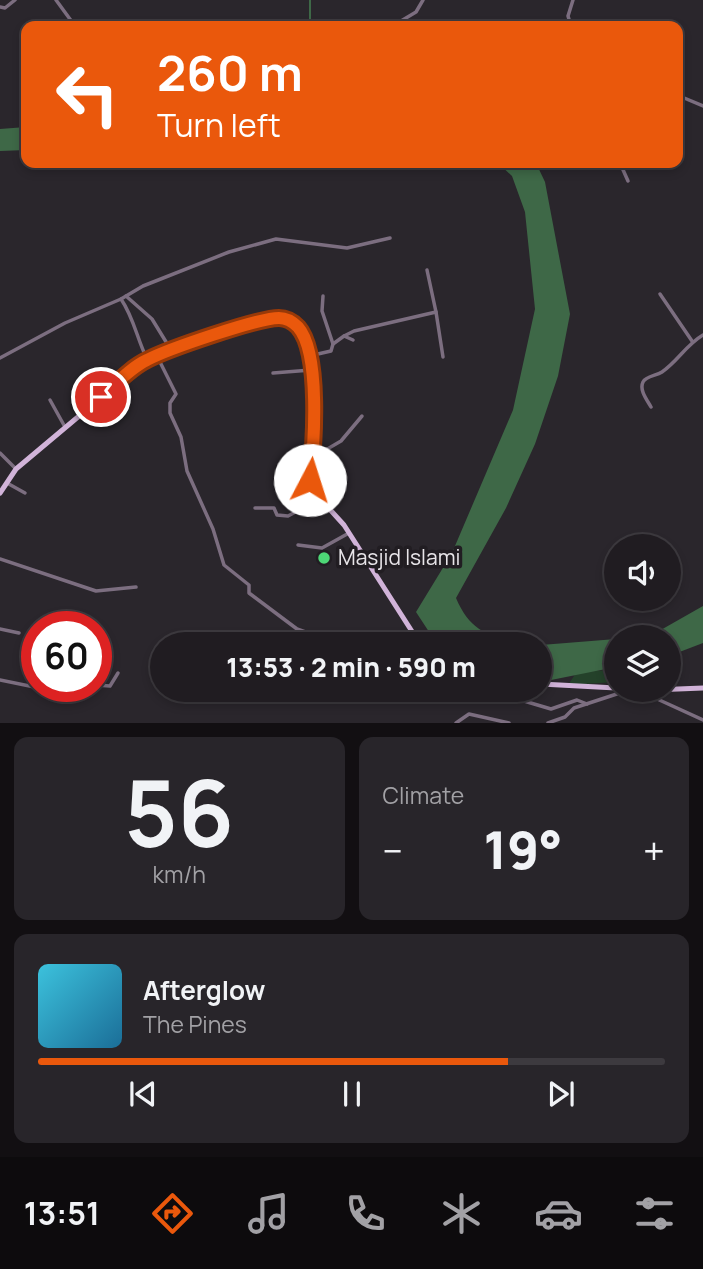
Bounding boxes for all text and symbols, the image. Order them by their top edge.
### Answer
text: 260 m [157,39,303,106]
icon: left [42,49,133,140]
text: Turn left [157,103,281,147]
pin [71,367,131,427]
icon: arrive [82,378,120,416]
position arrow [273,443,347,517]
map controls [604,534,681,702]
button: sound [604,534,681,611]
place label: Masjid Islami [338,543,460,571]
marker: Masjid Islami [316,550,332,566]
speed limit sign: 60 [21,611,112,702]
button: layers [604,625,681,702]
text: 13:53 · 2 min · 590 m [226,649,476,685]
text: 56 [124,750,234,874]
text: Climate [383,779,464,811]
text: 19° [483,814,563,885]
text: − [383,824,403,876]
text: + [643,824,665,876]
text: km/h [153,858,206,890]
text: Afterglow [143,972,265,1008]
text: The Pines [143,1008,247,1040]
icon: previous [124,1075,162,1113]
icon: pause [333,1075,371,1113]
icon: next [542,1075,580,1113]
icon: directions [148,1189,197,1238]
icon: music [244,1189,293,1238]
icon: phone [341,1189,390,1238]
icon: climate [437,1189,486,1238]
icon: car [534,1189,583,1238]
icon: filters [630,1189,679,1238]
text: 13:51 [24,1191,100,1235]

